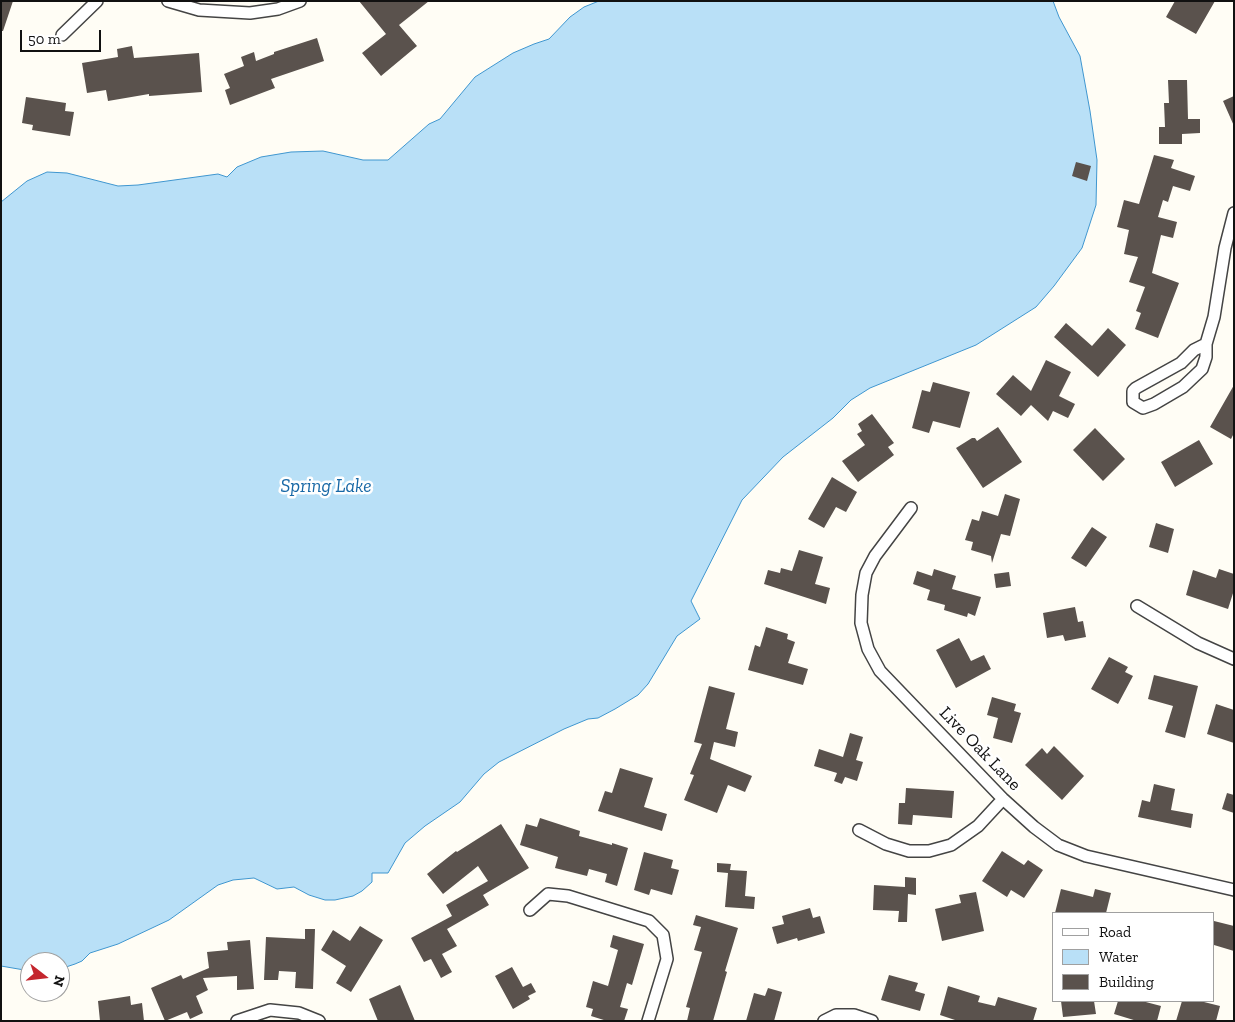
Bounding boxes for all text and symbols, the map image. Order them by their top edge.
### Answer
scale bar [22,20,104,52]
text: 50 m [28,30,61,48]
water label: Spring Lake [280,476,372,498]
street label: Live Oak Lane [935,702,1025,796]
legend [1052,912,1215,1002]
text: Road [1099,923,1131,941]
text: Water [1099,948,1139,966]
north arrow [20,952,70,1002]
text: Building [1099,973,1154,991]
text: N [49,974,69,988]

